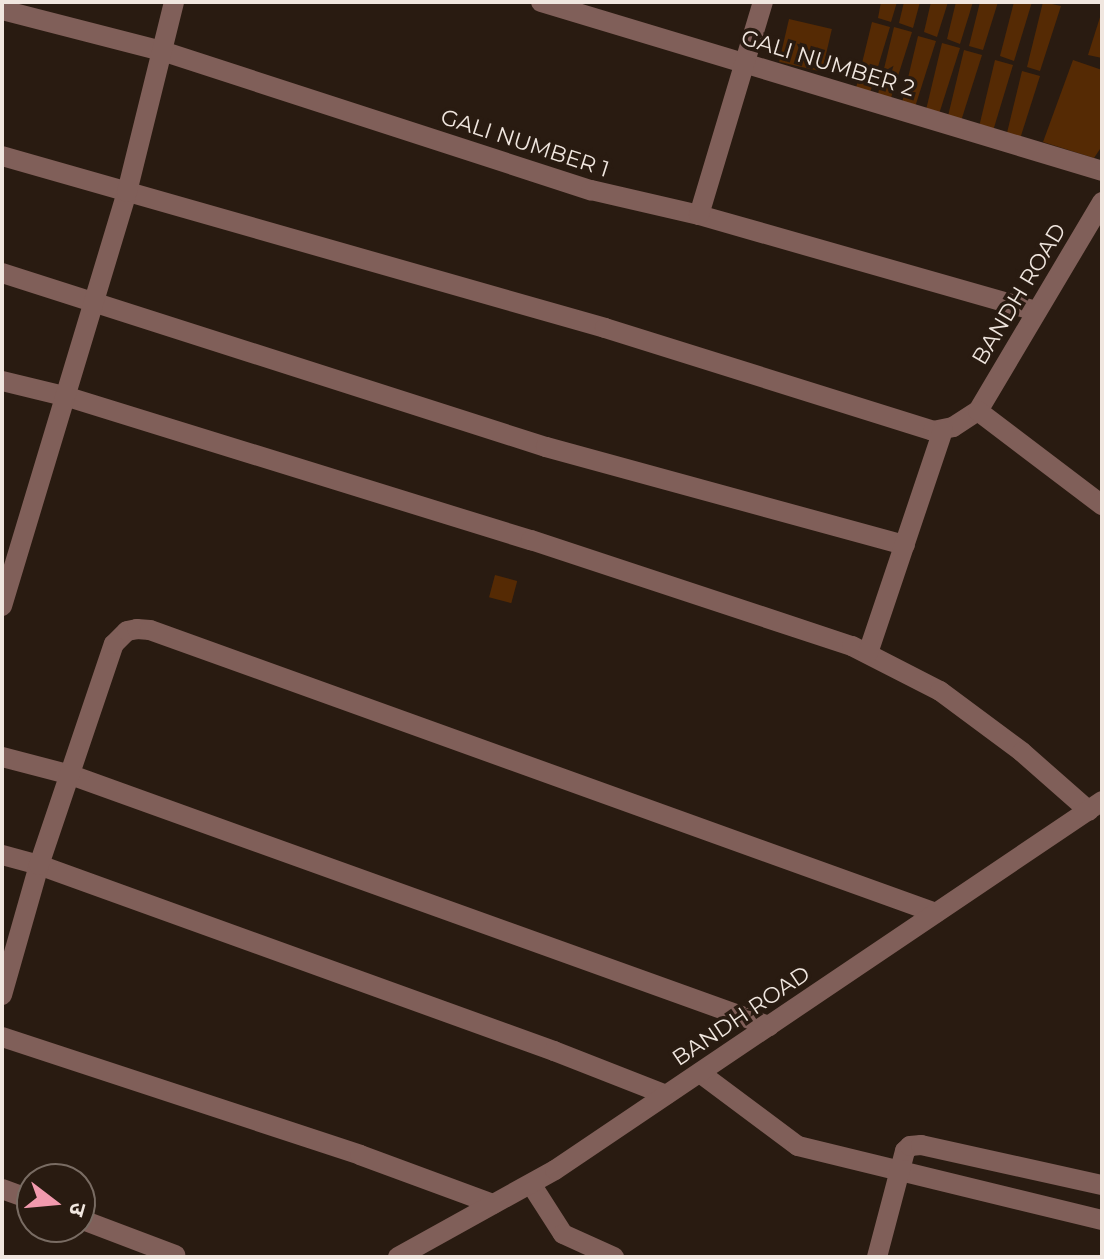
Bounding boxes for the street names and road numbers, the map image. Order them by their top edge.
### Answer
street label: GALI NUMBER 2 [738,24,918,102]
street label: GALI NUMBER 1 [438,103,612,183]
street label: BANDH ROAD [966,219,1072,369]
street label: BANDH ROAD [667,960,815,1072]

